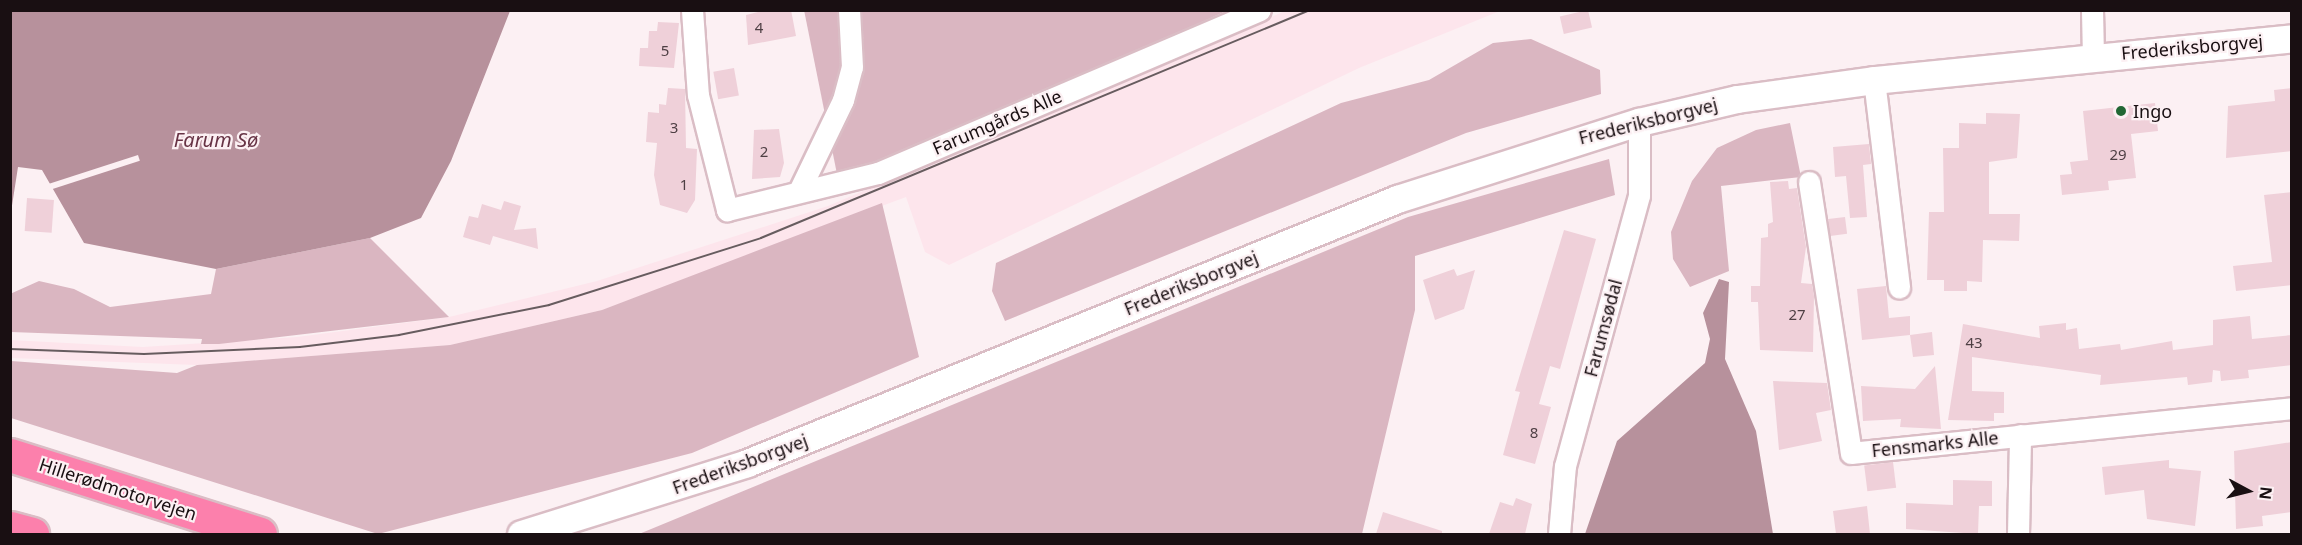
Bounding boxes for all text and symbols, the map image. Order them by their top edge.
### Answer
house number: 4 [755,19,763,37]
street label: Frederiksborgvej [2120,30,2264,64]
house number: 5 [661,42,669,60]
street label: Farumgårds Alle [929,85,1065,159]
street label: Frederiksborgvej [1576,93,1720,149]
place label: Ingo [2133,100,2172,122]
marker: Ingo [2114,104,2128,118]
house number: 3 [670,119,678,137]
water label: Farum Sø [174,127,258,151]
house number: 2 [760,143,768,161]
house number: 29 [2109,146,2127,164]
house number: 1 [680,176,688,194]
street label: Frederiksborgvej [1121,246,1261,320]
street label: Farumsødal [1580,277,1626,379]
house number: 27 [1788,306,1806,324]
house number: 43 [1965,334,1983,352]
house number: 8 [1530,424,1538,442]
street label: Fensmarks Alle [1870,427,2000,461]
street label: Frederiksborgvej [669,430,811,498]
street label: Hillerødmotorvejen [37,453,199,525]
north arrow [2218,461,2278,521]
text: N [2254,485,2278,501]

